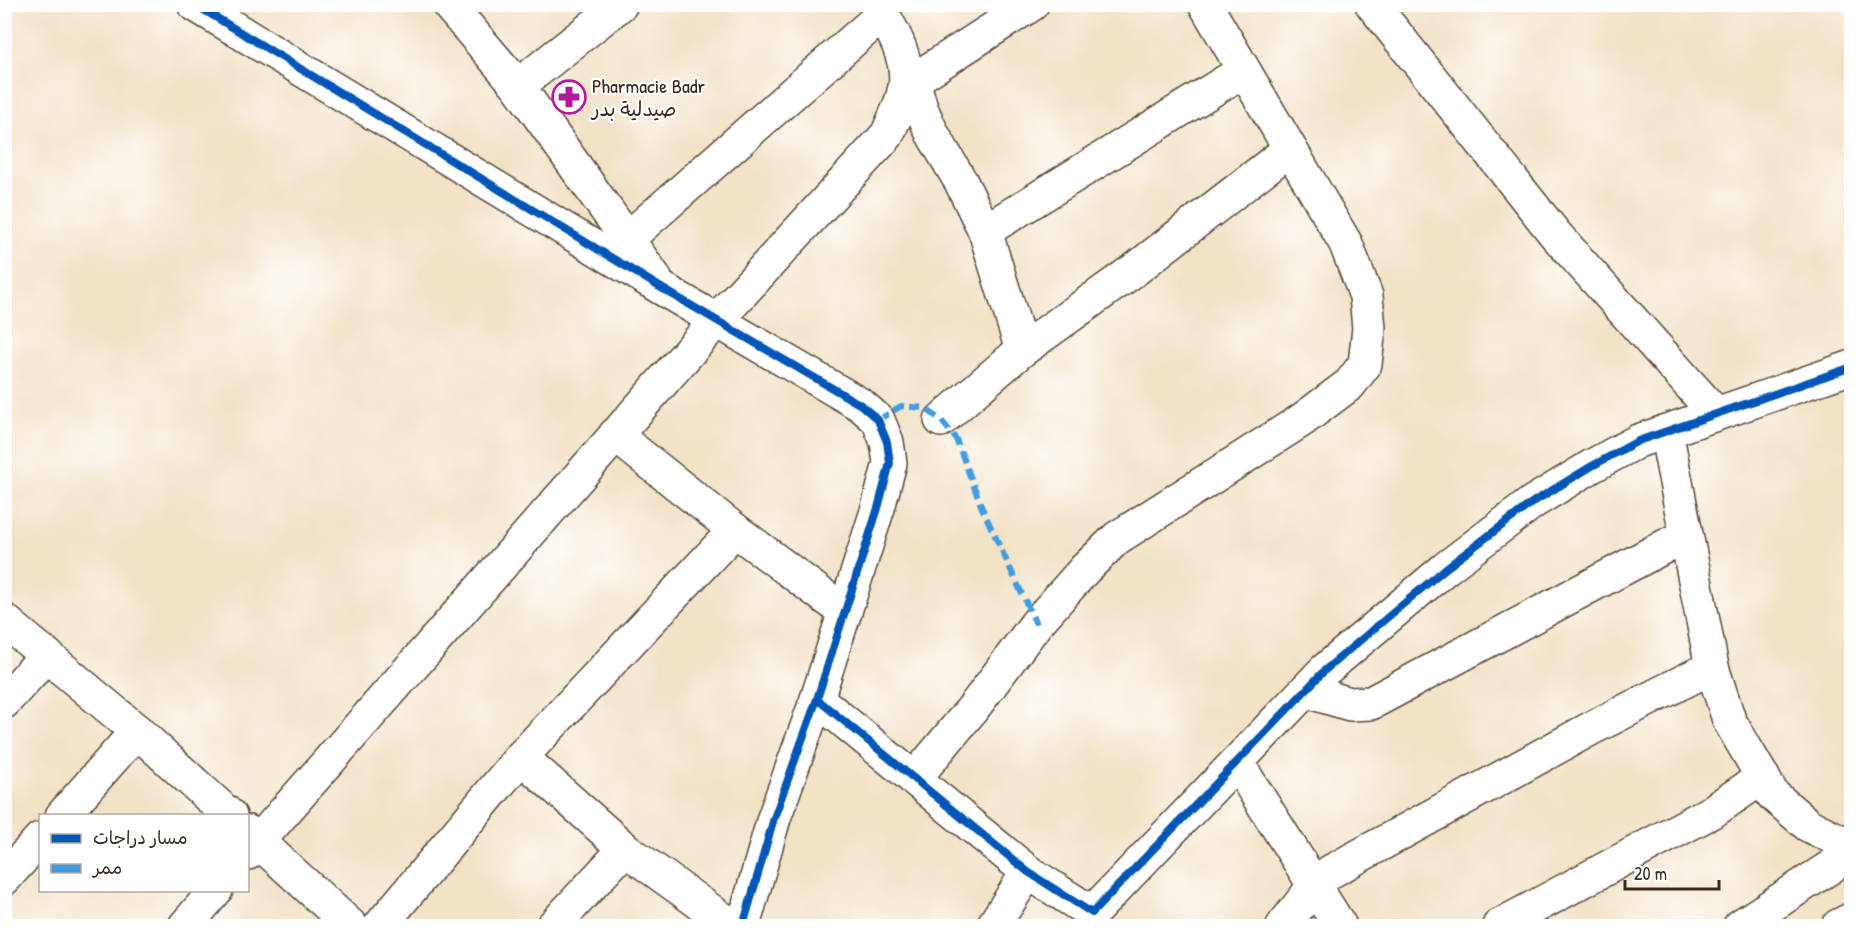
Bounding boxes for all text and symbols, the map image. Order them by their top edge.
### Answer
place label: Pharmacie Badr صيدلية بدر [590,72,706,122]
pharmacy icon: Pharmacie Badr صيدلية بدر [551,79,587,115]
legend [39,814,249,892]
text: مسار دراجات [93,825,188,850]
scale bar [1625,853,1720,891]
text: ممر [91,855,122,880]
text: 20 m [1634,861,1667,886]

